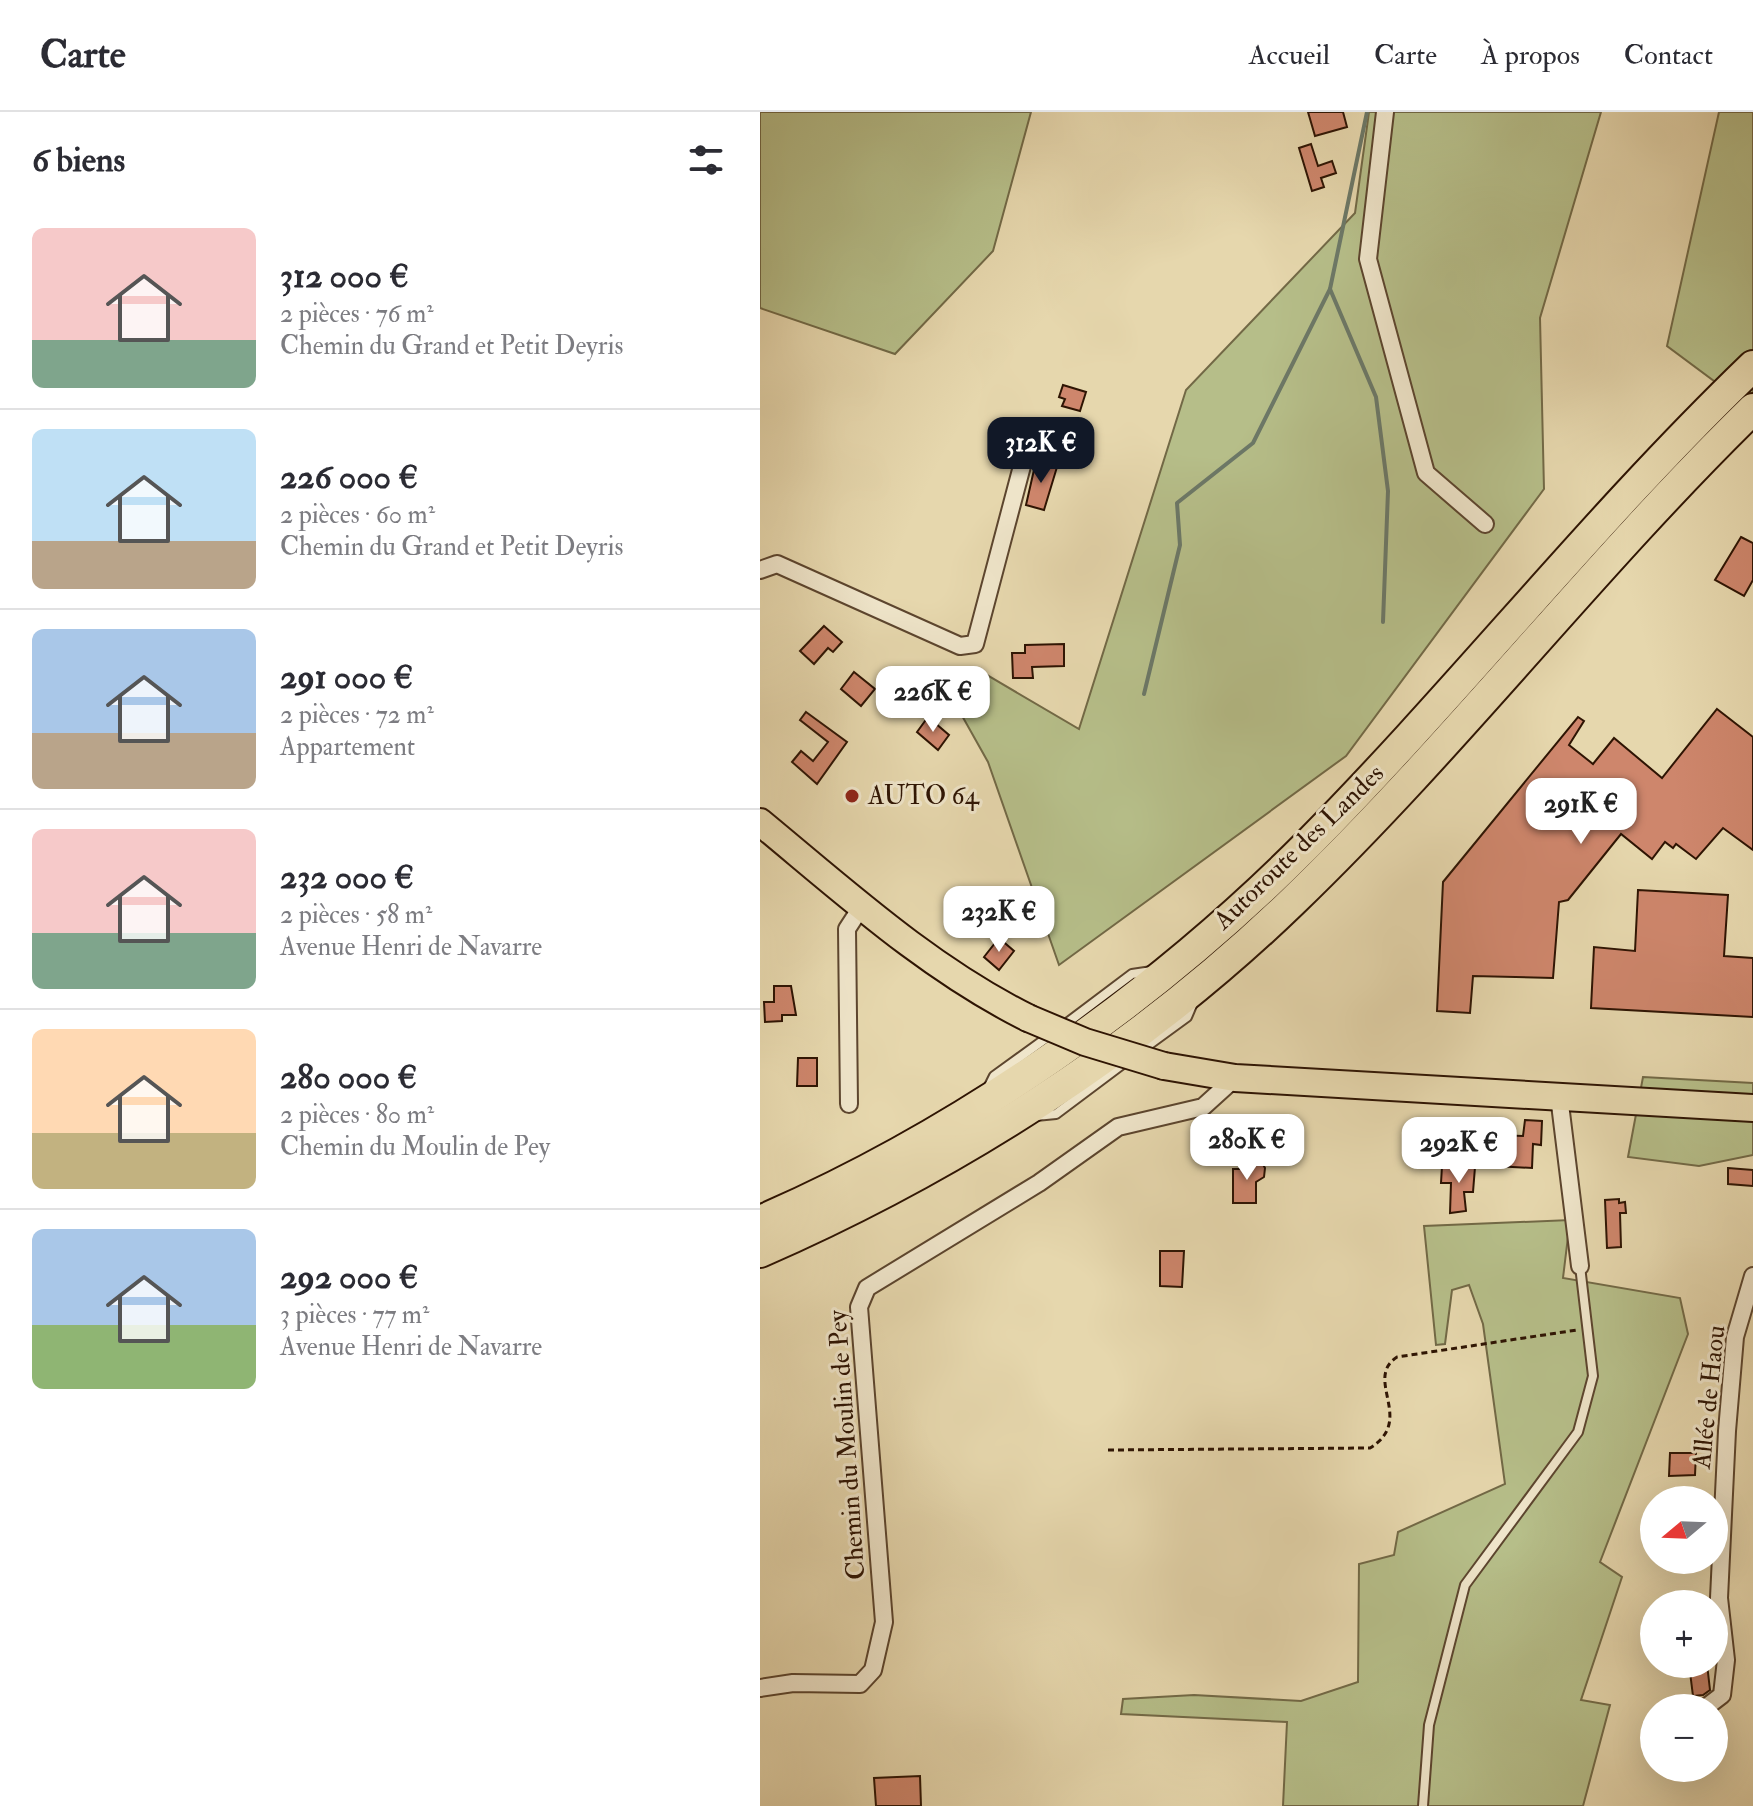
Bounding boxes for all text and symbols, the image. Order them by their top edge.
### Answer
text: Carte [40,31,126,79]
text: Accueil [1249,38,1330,73]
text: Carte [1374,38,1437,73]
text: À propos [1481,38,1580,73]
text: Contact [1624,38,1713,73]
icon: filters [684,138,728,182]
text: 6 biens [32,139,125,182]
text: 312 000 € [280,255,409,298]
icon: home [96,260,192,356]
text: 2 pièces · 76 m² [280,298,434,330]
text: Chemin du Grand et Petit Deyris [280,330,623,362]
pin: 312K € [976,417,1106,485]
text: 312K € [1005,427,1077,459]
text: 226 000 € [280,456,418,499]
icon: home [96,461,192,557]
text: 2 pièces · 60 m² [280,499,435,531]
text: Chemin du Grand et Petit Deyris [280,531,623,563]
text: 291 000 € [280,656,413,699]
icon: home [96,661,192,757]
pin: 226K € [868,666,998,734]
text: 226K € [894,676,972,708]
text: 2 pièces · 72 m² [280,699,434,731]
text: Appartement [280,731,415,763]
street label: Autoroute des Landes [1206,758,1391,937]
pin: 291K € [1516,778,1646,846]
place label: AUTO 64 [867,780,980,812]
marker: AUTO 64 [843,787,861,805]
text: 291K € [1544,788,1618,820]
text: 232 000 € [280,856,414,899]
icon: home [96,861,192,957]
pin: 232K € [934,886,1064,954]
text: 232K € [961,896,1037,928]
text: 2 pièces · 58 m² [280,899,432,931]
text: Avenue Henri de Navarre [280,931,542,963]
text: 280 000 € [280,1056,417,1099]
icon: home [96,1061,192,1157]
text: 2 pièces · 80 m² [280,1099,434,1131]
pin: 280K € [1182,1114,1312,1182]
pin: 292K € [1394,1117,1524,1185]
text: 280K € [1208,1124,1286,1156]
text: 292K € [1420,1127,1498,1159]
text: Chemin du Moulin de Pey [280,1131,550,1163]
text: 292 000 € [280,1256,418,1299]
icon: home [96,1261,192,1357]
text: 3 pièces · 77 m² [280,1299,429,1331]
street label: Chemin du Moulin de Pey [822,1309,872,1581]
street label: Allée de Haou [1685,1324,1732,1471]
text: Avenue Henri de Navarre [280,1331,542,1363]
north arrow [1640,1486,1728,1574]
map controls [1640,1486,1728,1782]
button: + [1640,1590,1728,1678]
button: − [1640,1694,1728,1782]

